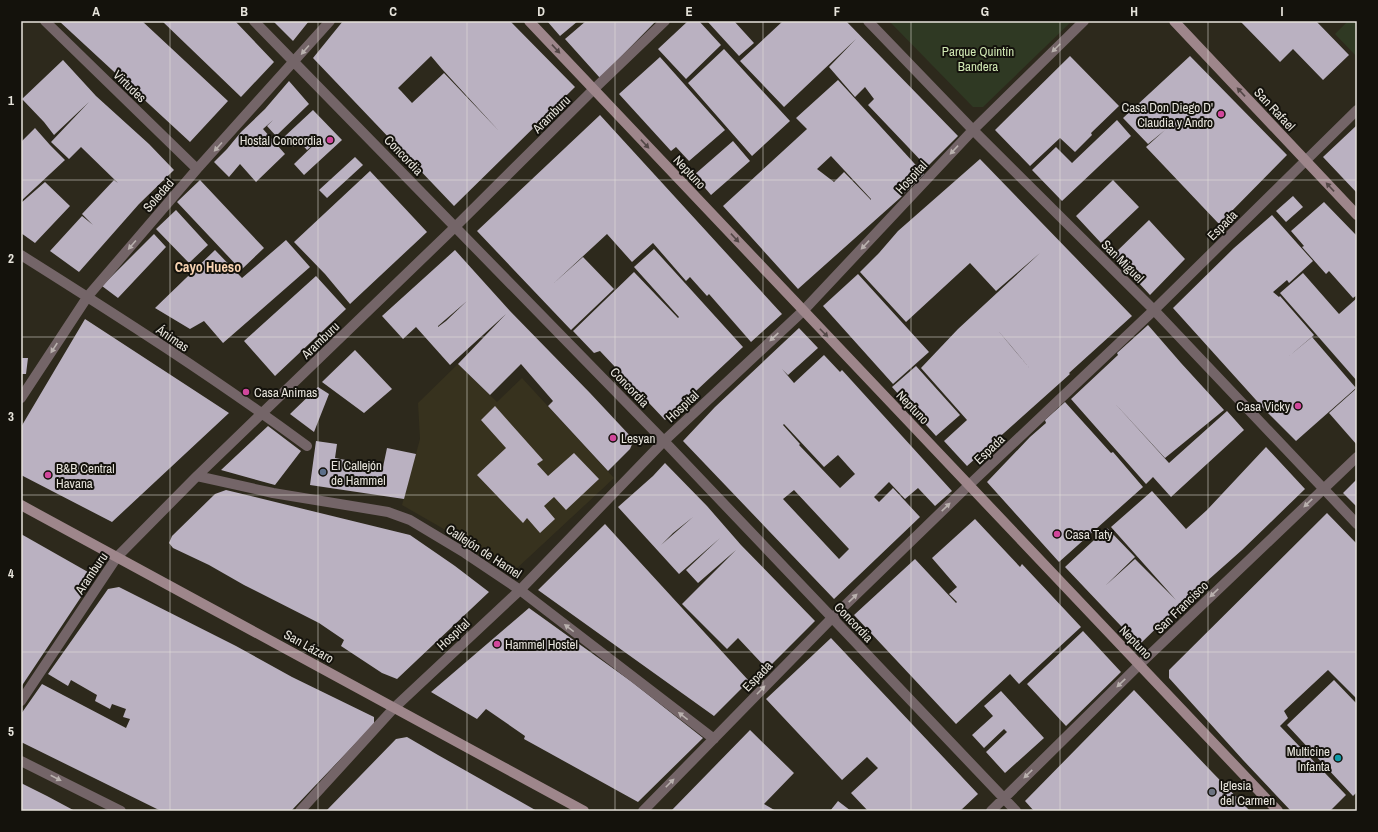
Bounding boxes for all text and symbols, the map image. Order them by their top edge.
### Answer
text: A [92,3,100,20]
text: B [240,3,248,20]
text: C [389,3,397,20]
text: D [537,3,545,20]
text: E [685,3,693,20]
text: F [834,3,841,20]
text: G [981,3,989,20]
text: H [1130,3,1138,20]
text: I [1281,3,1284,20]
park label: Parque Quintín Bandera [942,43,1014,75]
one-way arrow [1051,43,1061,53]
one-way arrow [551,44,561,54]
one-way arrow [300,45,309,56]
street label: Virtudes [110,67,150,106]
street label: San Rafael [1250,84,1299,134]
one-way arrow [1236,87,1246,97]
text: 1 [8,92,14,109]
street label: Aramburu [528,92,574,138]
place label: Casa Don Diego D' Claudia y Andro [1121,99,1213,131]
marker: Casa Don Diego D' Claudia y Andro [1216,109,1226,119]
place label: Hostal Concordia [240,132,322,149]
street label: Concordia [380,132,427,179]
marker: Hostal Concordia [325,135,335,145]
one-way arrow [641,139,650,149]
one-way arrow [213,142,222,152]
one-way arrow [950,145,959,155]
street label: Neptuno [670,152,710,193]
street label: Hospital [892,157,931,197]
street label: Soledad [139,175,178,216]
one-way arrow [1325,182,1335,192]
street label: Espada [1204,207,1241,244]
one-way arrow [730,233,739,243]
street label: San Miguel [1098,236,1148,286]
one-way arrow [128,240,137,250]
one-way arrow [861,240,870,249]
text: 2 [8,250,14,267]
district label: Cayo Hueso [175,258,241,276]
street label: Aramburu [297,318,343,363]
street label: Ánimas [152,321,192,356]
one-way arrow [819,328,829,338]
one-way arrow [769,333,779,342]
one-way arrow [50,343,58,353]
street label: Concordia [606,364,653,411]
place label: Casa Animas [254,384,317,401]
marker: Casa Animas [241,387,251,397]
street label: Hospital [662,387,702,426]
street label: Neptuno [893,387,933,428]
place label: Casa Vicky [1236,398,1291,415]
marker: Casa Vicky [1293,401,1303,411]
text: 3 [8,408,14,425]
place label: Lesyan [621,430,655,447]
street label: Espada [970,431,1008,468]
marker: Lesyan [608,433,618,443]
place label: El Callejón de Hammel [331,457,386,489]
place label: B&B Central Havana [56,460,115,492]
marker: El Callejón de Hammel [318,467,328,477]
marker: B&B Central Havana [43,470,53,480]
one-way arrow [1303,498,1313,508]
one-way arrow [941,502,951,512]
street label: Callejón de Hamel [443,521,525,582]
place label: Casa Taty [1065,526,1113,543]
marker: Casa Taty [1052,529,1062,539]
street label: Aramburu [71,549,112,598]
text: 4 [8,565,14,582]
street label: San Francisco [1151,577,1212,637]
one-way arrow [1209,588,1219,598]
one-way arrow [848,593,858,603]
street label: Concordia [830,599,877,646]
street label: Hospital [433,615,473,654]
street label: Neptuno [1116,622,1156,663]
one-way arrow [563,623,574,632]
street label: San Lázaro [281,626,337,667]
place label: Hammel Hostel [505,636,578,653]
marker: Hammel Hostel [492,639,502,649]
street label: Espada [739,657,776,695]
one-way arrow [1116,678,1126,688]
one-way arrow [757,685,766,695]
one-way arrow [677,711,688,720]
text: 5 [8,723,14,740]
place label: Multicine Infanta [1287,743,1330,775]
marker: Multicine Infanta [1333,753,1343,763]
one-way arrow [1023,769,1033,779]
one-way arrow [50,775,62,782]
place label: Iglesia del Carmen [1220,777,1275,809]
one-way arrow [665,778,675,788]
marker: Iglesia del Carmen [1207,787,1217,797]

